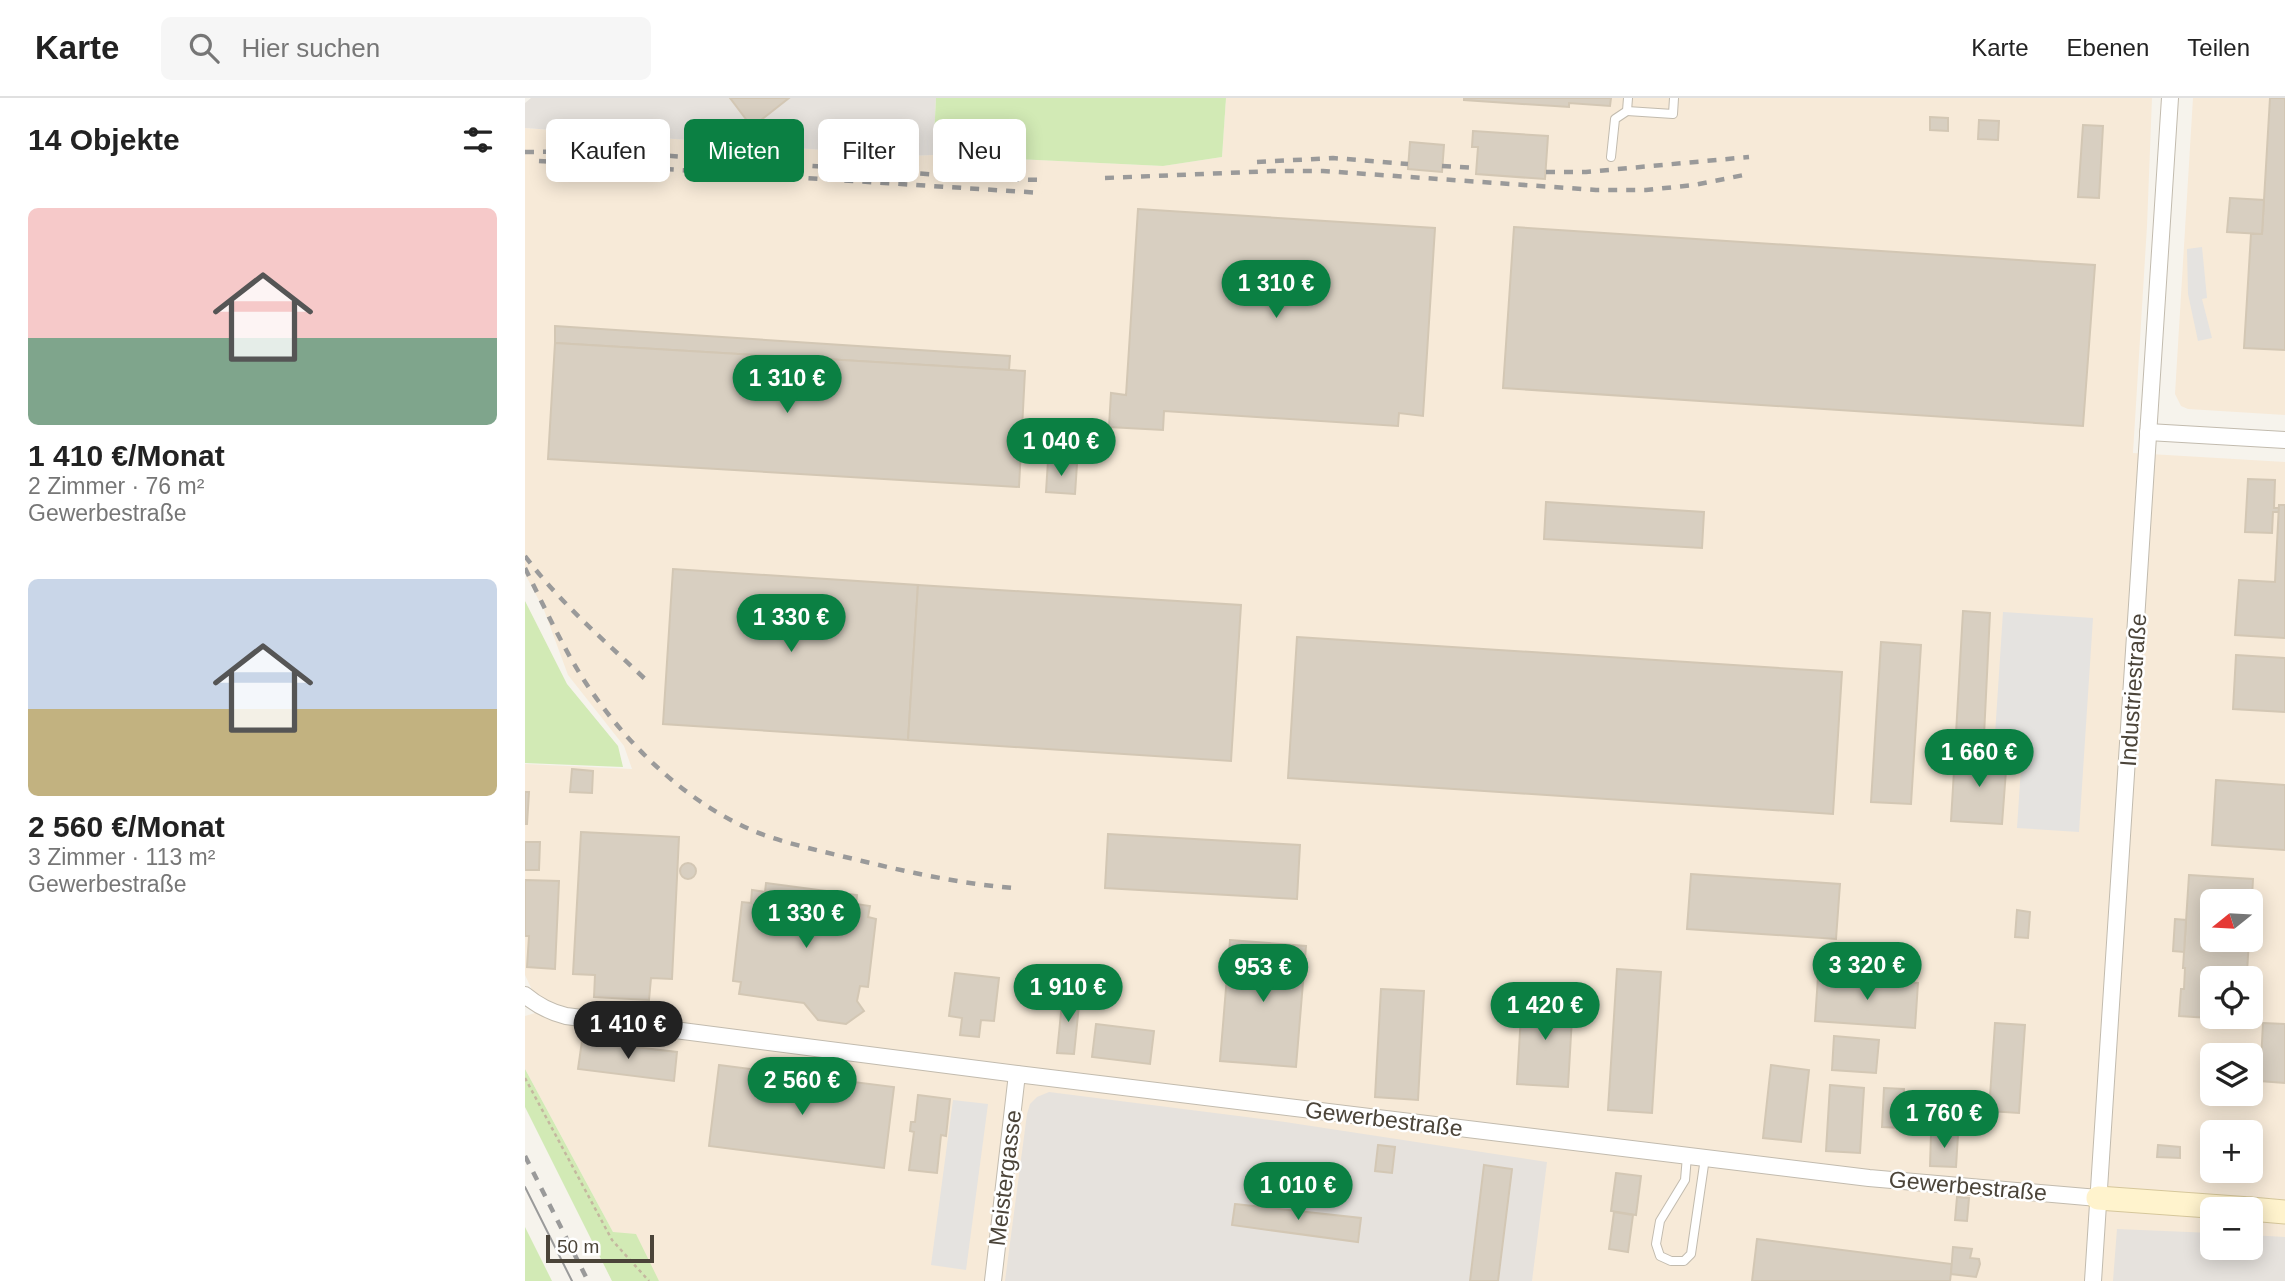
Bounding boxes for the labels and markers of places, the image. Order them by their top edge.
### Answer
pin: 1 310 € [1211,260,1341,320]
pin: 1 310 € [722,356,852,415]
pin: 1 040 € [996,418,1126,478]
pin: 1 330 € [726,594,856,654]
pin: 1 660 € [1914,730,2044,789]
pin: 1 330 € [741,890,871,950]
pin: 3 320 € [1802,942,1932,1002]
pin: 953 € [1214,944,1312,1004]
pin: 1 910 € [1003,964,1133,1024]
pin: 1 420 € [1480,982,1610,1042]
pin: 1 410 € [563,1002,693,1061]
pin: 2 560 € [737,1058,867,1117]
pin: 1 760 € [1879,1090,2009,1150]
pin: 1 010 € [1233,1162,1363,1222]

